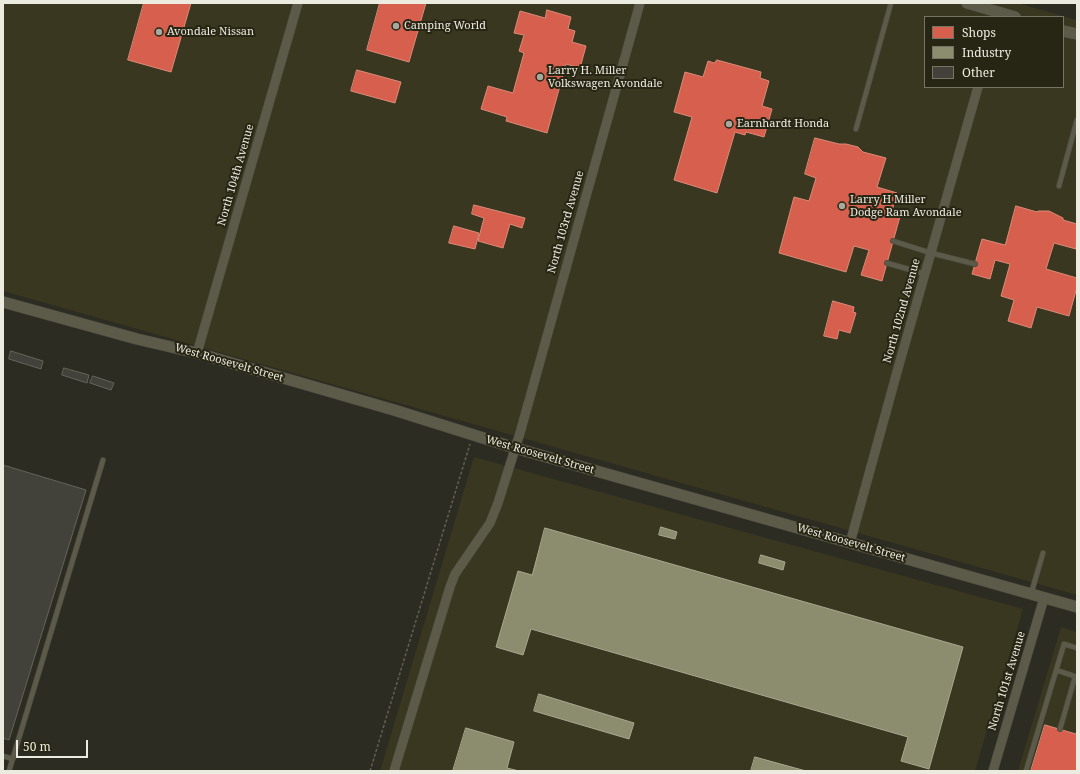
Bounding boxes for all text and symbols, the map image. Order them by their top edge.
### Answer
legend [924,16,1064,88]
place label: Camping World [404,19,486,33]
marker: Camping World [391,21,401,31]
text: Shops [962,24,996,41]
place label: Avondale Nissan [167,25,254,39]
marker: Avondale Nissan [154,27,164,37]
text: Industry [962,44,1011,61]
place label: Larry H. Miller Volkswagen Avondale [548,64,662,90]
text: Other [962,64,995,81]
marker: Larry H. Miller Volkswagen Avondale [535,72,545,82]
place label: Earnhardt Honda [737,117,829,131]
marker: Earnhardt Honda [724,119,734,129]
street label: North 104th Avenue [215,123,257,227]
street label: North 103rd Avenue [545,169,587,275]
place label: Larry H Miller Dodge Ram Avondale [850,193,962,219]
marker: Larry H Miller Dodge Ram Avondale [837,201,847,211]
street label: North 102nd Avenue [881,257,923,365]
street label: West Roosevelt Street [173,341,285,385]
street label: West Roosevelt Street [484,433,596,477]
street label: West Roosevelt Street [795,521,907,565]
street label: North 101st Avenue [986,630,1028,732]
scale bar [18,732,90,758]
text: 50 m [23,738,51,755]

